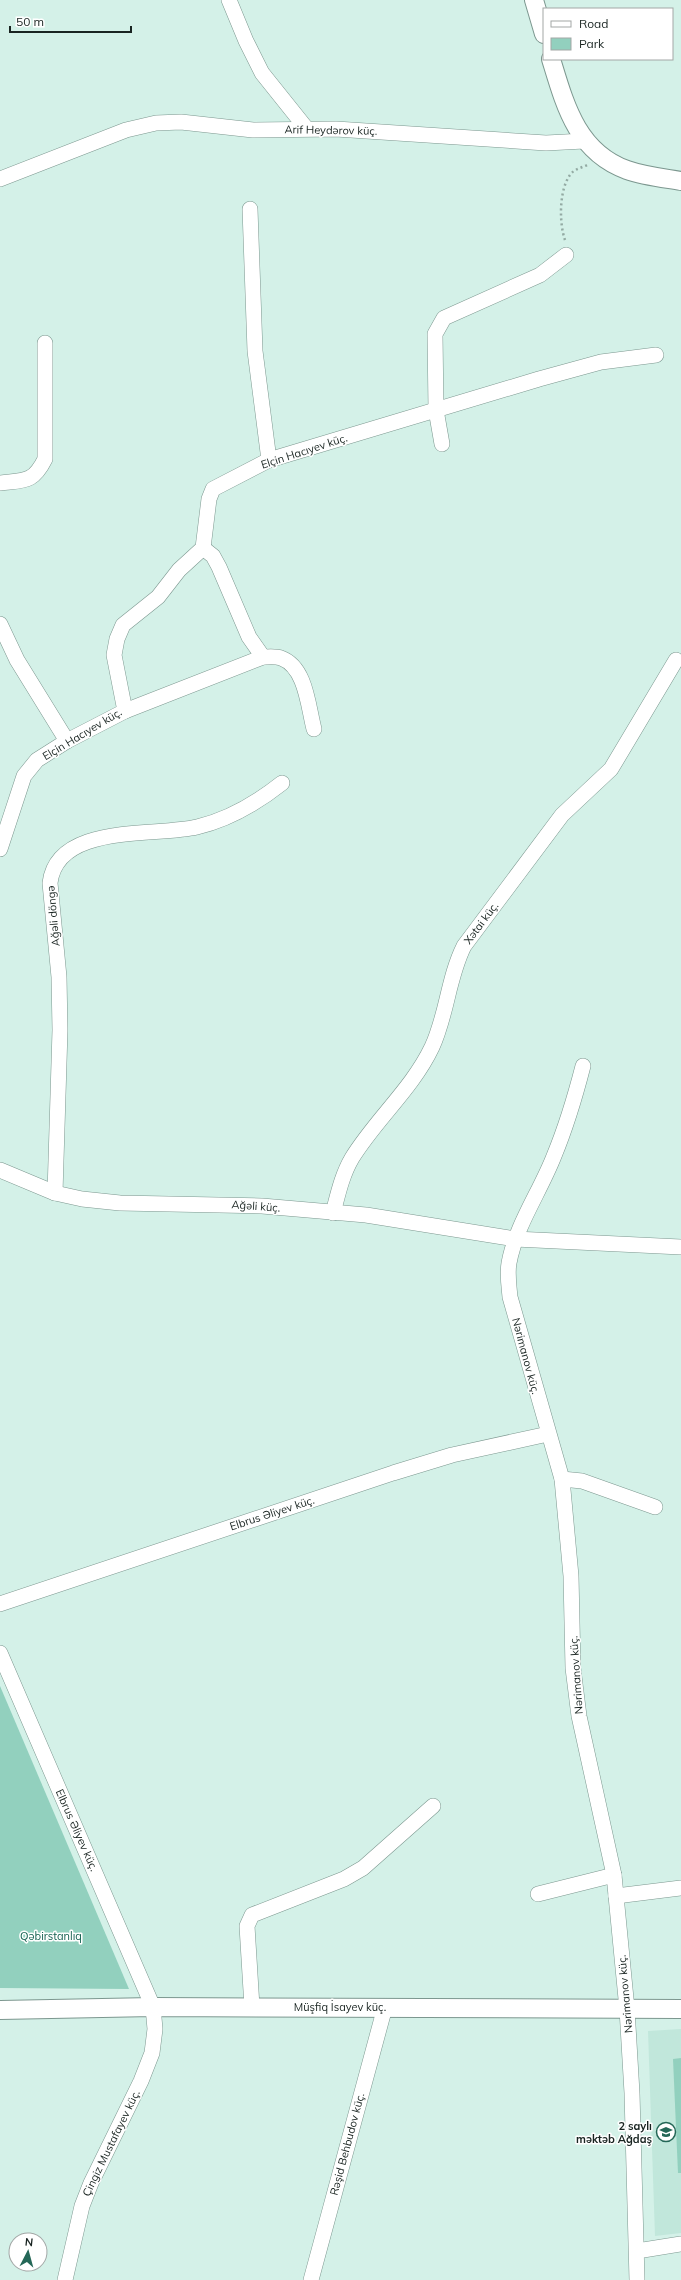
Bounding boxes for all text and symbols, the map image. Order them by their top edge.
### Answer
scale bar [10,8,131,34]
legend [543,8,673,60]
text: 50 m [16,14,44,29]
text: Road [579,16,608,31]
text: Park [579,36,605,51]
street label: Arif Heydərov küç. [284,122,378,138]
street label: Elçin Hacıyev küç. [259,430,349,472]
street label: Elçin Hacıyev küç. [40,705,124,763]
street label: Ağəli döngə [43,885,63,947]
street label: Xətai küç. [461,899,501,947]
street label: Ağəli küç. [231,1197,281,1215]
street label: Nərimanov küç. [509,1316,543,1396]
street label: Elbrus Əliyev küç. [228,1493,316,1533]
street label: Nərimanov küç. [566,1635,586,1715]
street label: Elbrus Əliyev küç. [53,1787,101,1873]
park label: Qəbirstanlıq [20,1929,82,1943]
street label: Nərimanov küç. [615,1954,635,2034]
street label: Müşfiq İsayev küç. [294,2000,386,2014]
street label: Çingiz Mustafayev küç. [79,2087,143,2199]
street label: Rəşid Behbudov küç. [327,2091,367,2197]
place label: 2 saylı məktəb Ağdaş [576,2119,652,2146]
school or university icon: 2 saylı məktəb Ağdaş [655,2121,677,2143]
north arrow [8,2232,48,2272]
text: N [24,2235,34,2249]

